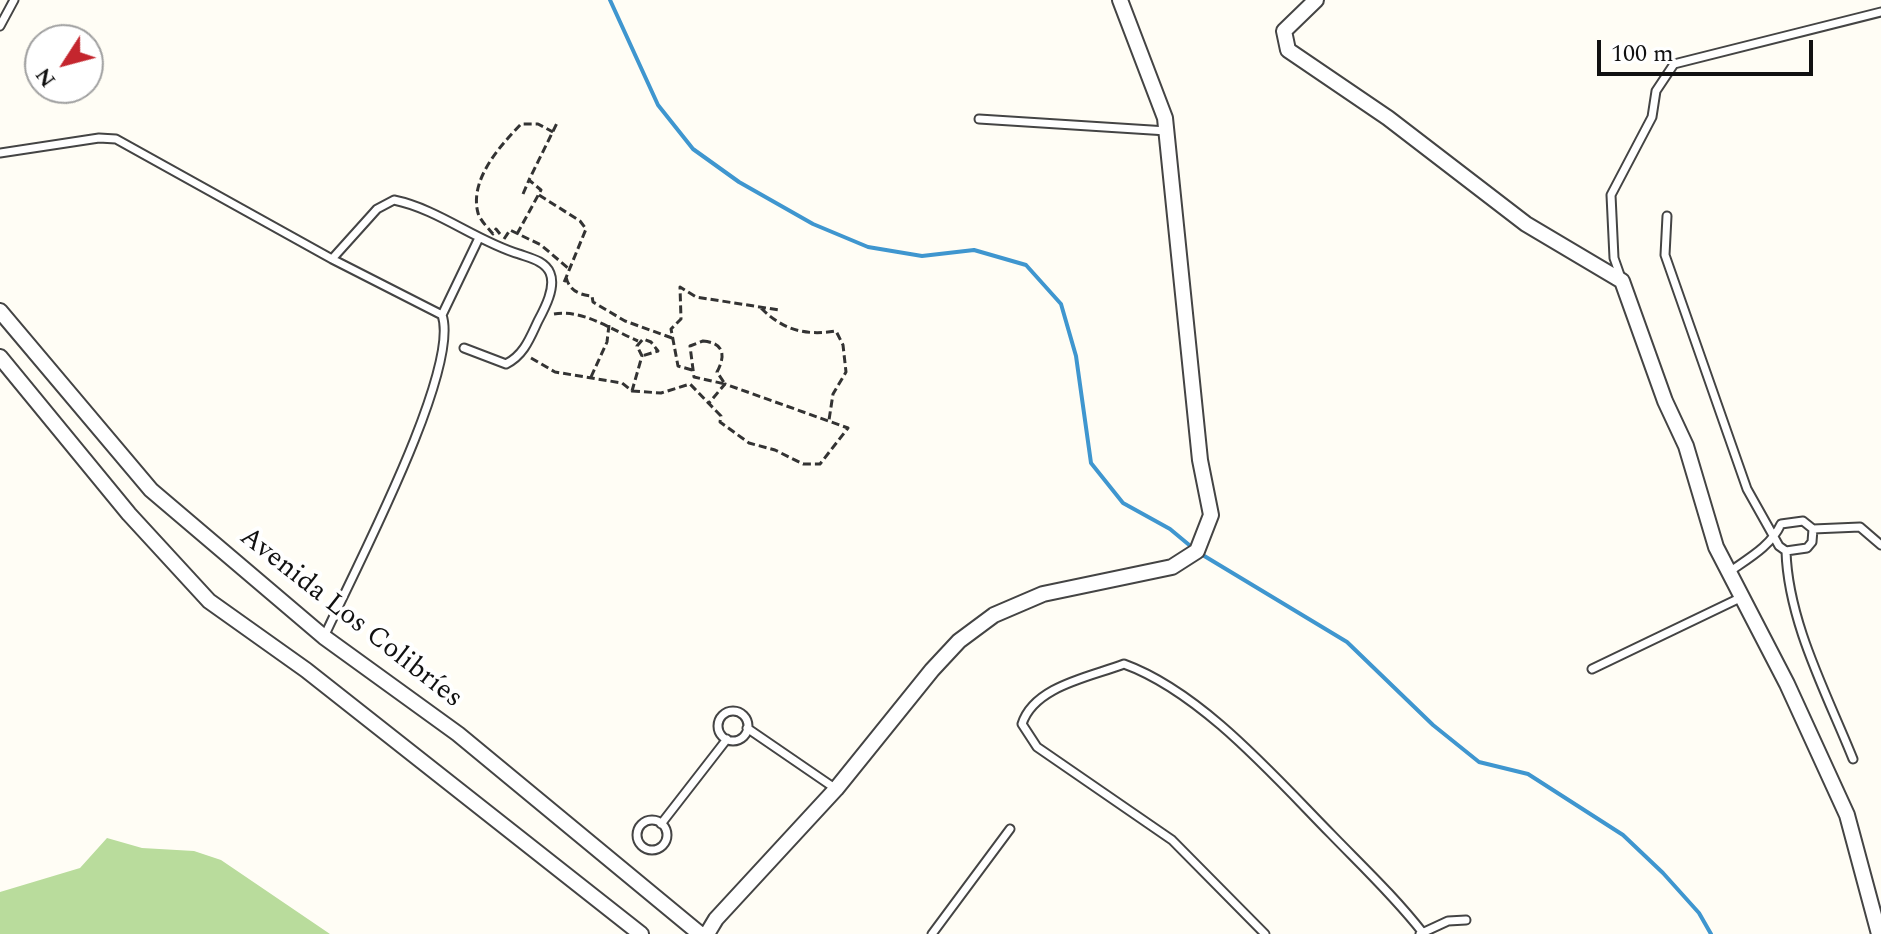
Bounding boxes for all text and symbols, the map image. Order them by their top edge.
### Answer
north arrow [24,24,104,104]
scale bar [1601,24,1817,74]
text: 100 m [1611,36,1674,72]
text: N [27,60,64,94]
street label: Avenida Los Colibríes [232,522,468,716]

